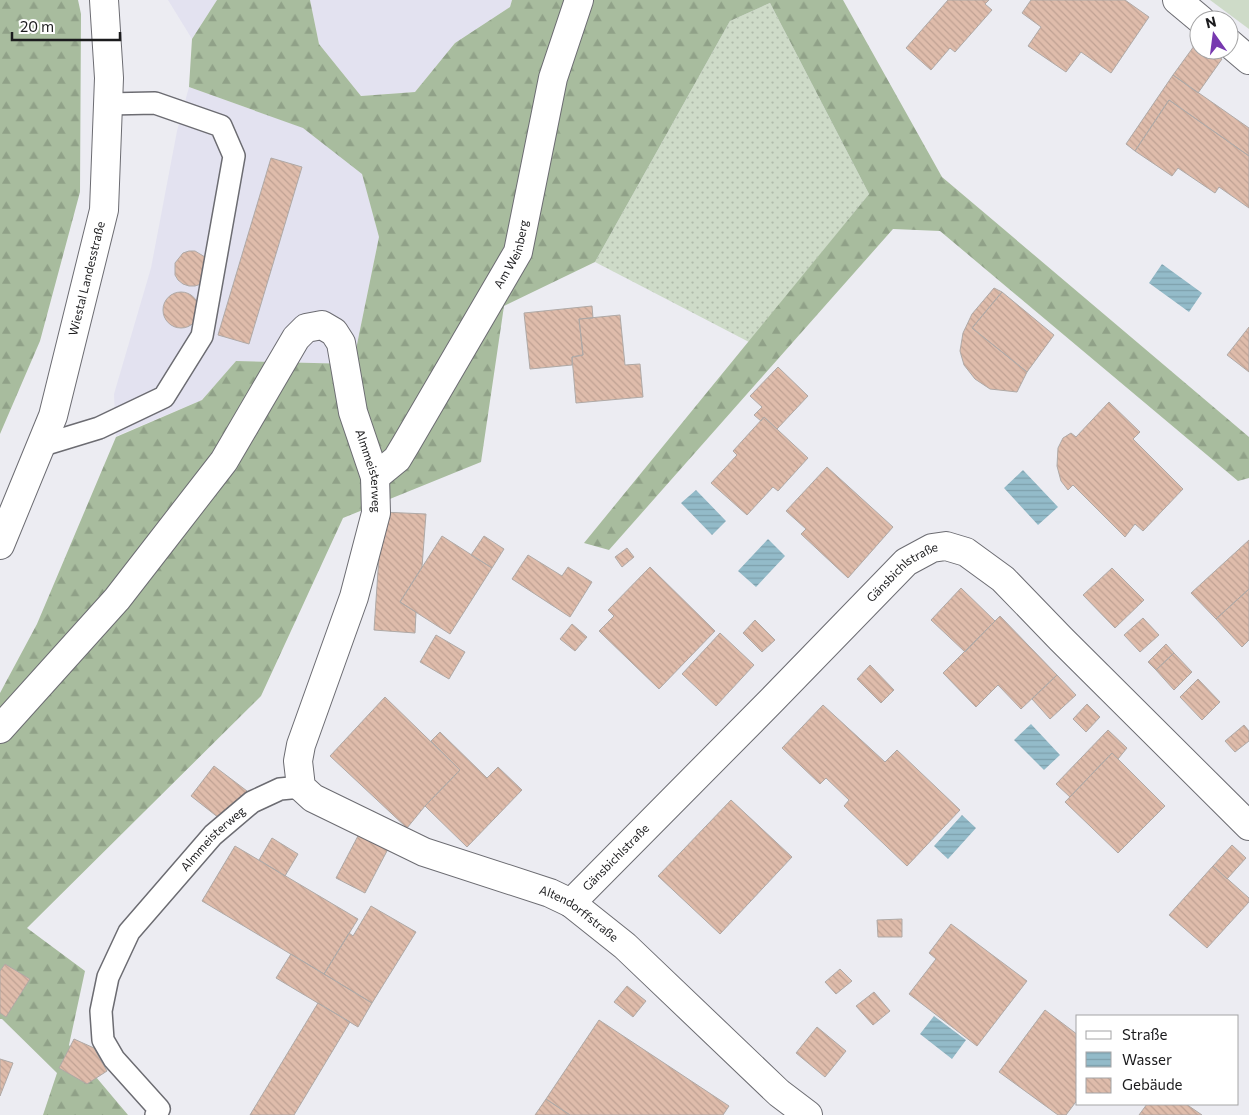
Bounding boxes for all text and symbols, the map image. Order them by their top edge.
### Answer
scale bar [12,10,120,42]
north arrow [1189,10,1239,60]
text: N [1204,12,1218,31]
text: 20 m [20,17,54,35]
street label: Am Weinberg [490,218,530,290]
street label: Wiestal Landesstraße [65,220,107,337]
street label: Almmeisterweg [353,427,384,513]
street label: Gänsbichlstraße [863,539,938,604]
street label: Almmeisterweg [177,803,248,873]
street label: Gänsbichlstraße [579,820,651,893]
street label: Altendorffstraße [538,882,621,944]
legend [1076,1015,1239,1105]
text: Straße [1122,1025,1168,1043]
text: Wasser [1122,1050,1172,1068]
text: Gebäude [1122,1075,1183,1093]

